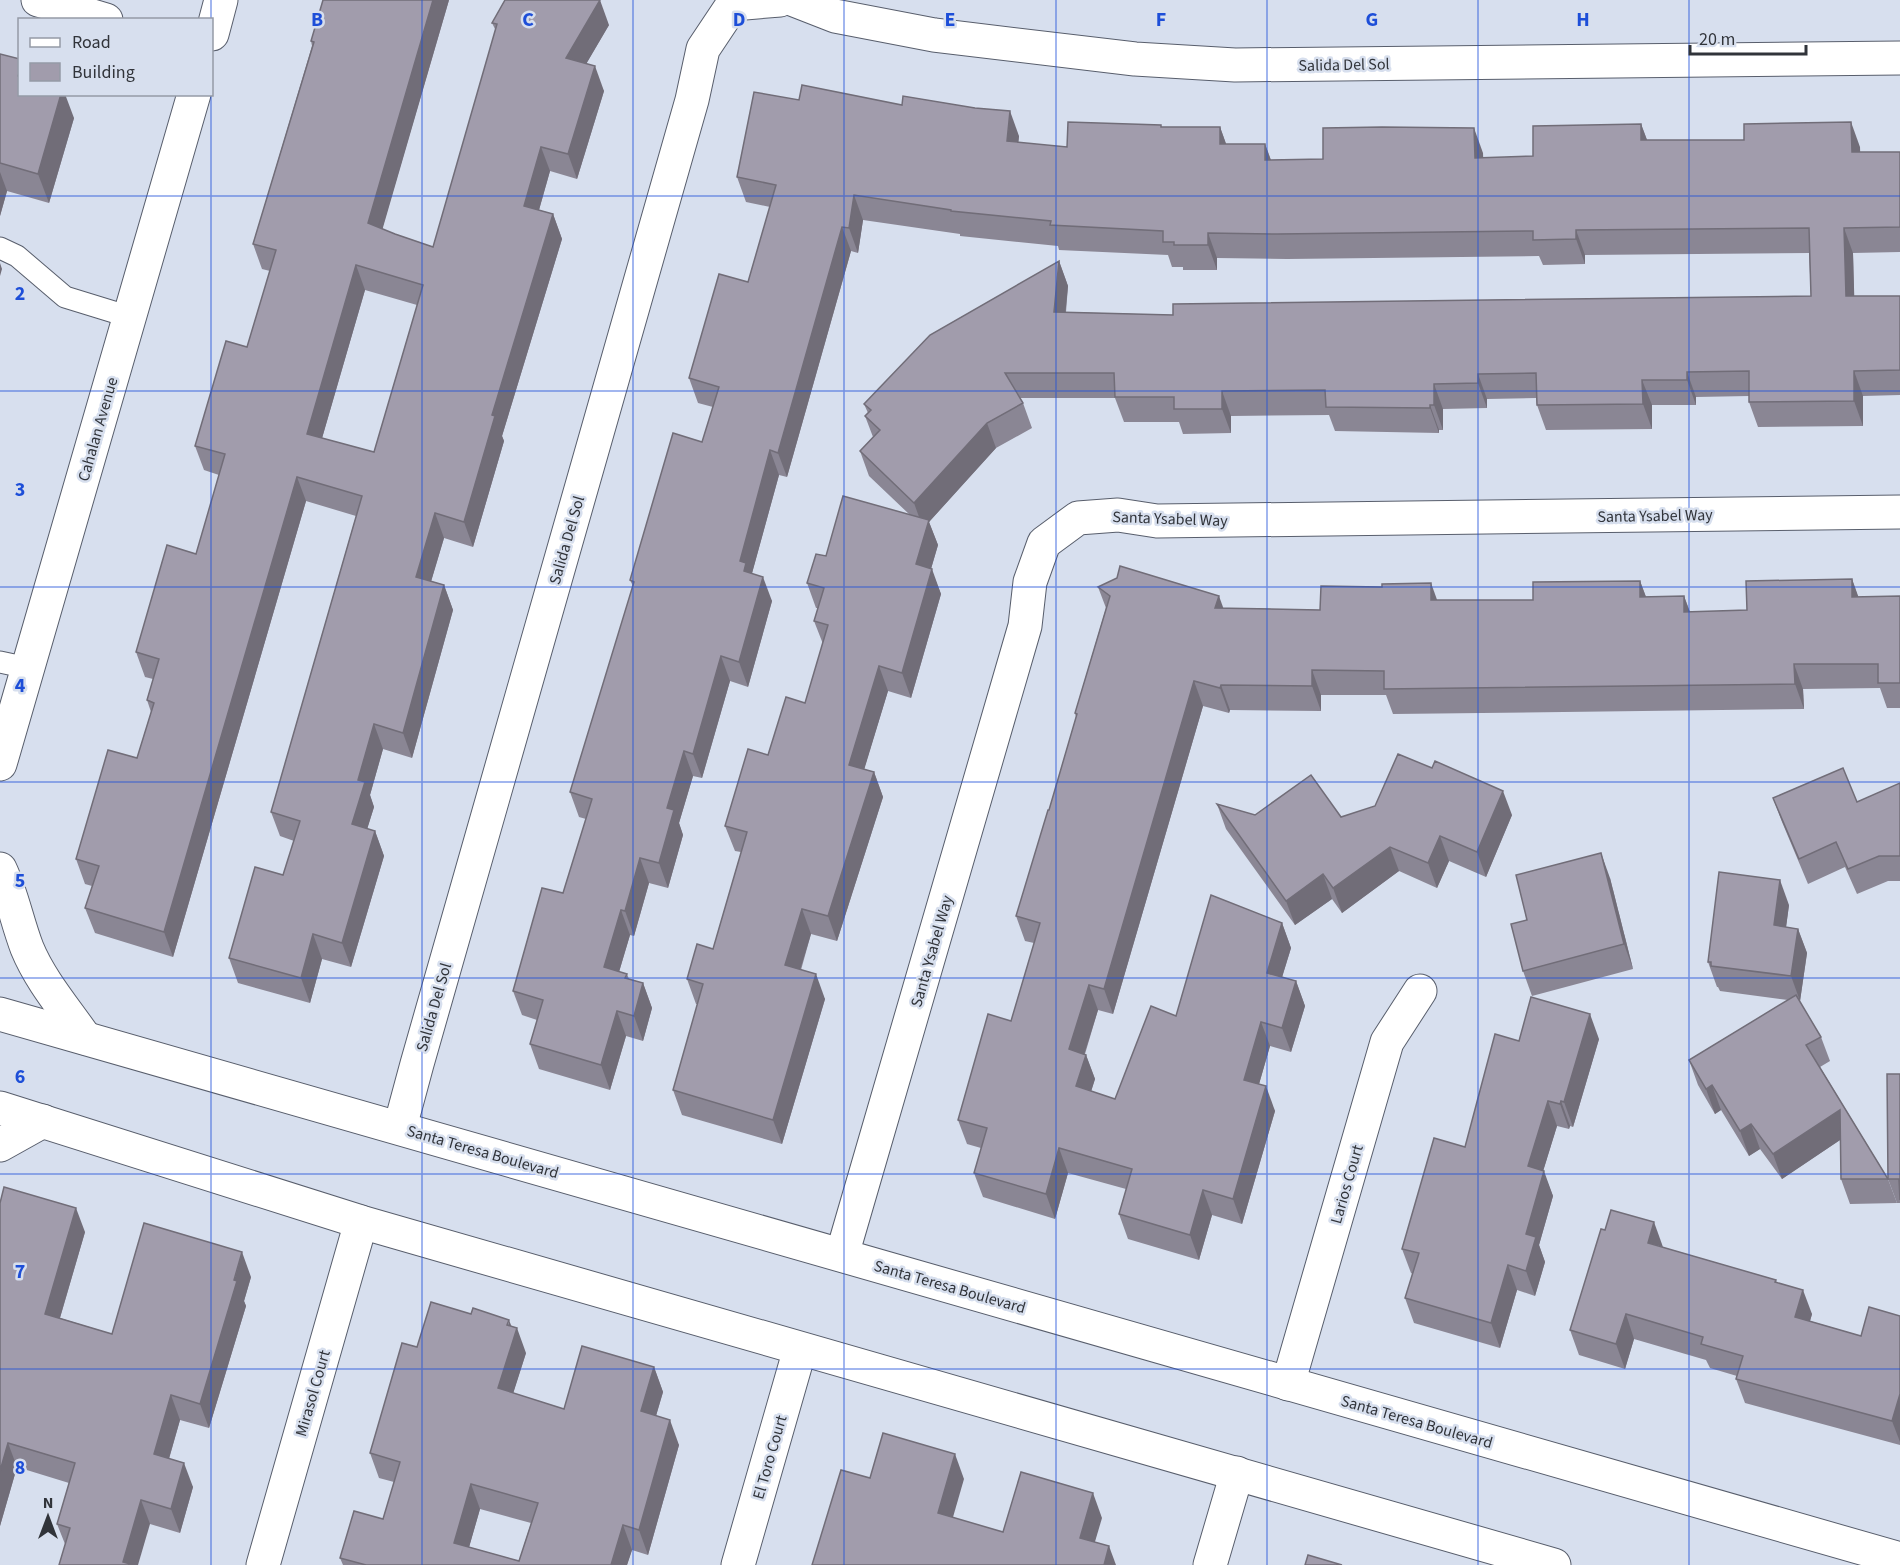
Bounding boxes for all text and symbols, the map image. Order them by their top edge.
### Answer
text: B [311,6,323,34]
text: C [522,6,534,34]
text: D [733,6,745,34]
text: E [945,6,955,34]
text: F [1156,6,1166,34]
text: G [1366,6,1378,34]
text: H [1576,6,1590,34]
legend [18,18,213,96]
scale bar [1690,18,1806,56]
text: 20 m [1699,27,1735,52]
text: Road [72,30,111,55]
street label: Salida Del Sol [1298,53,1390,77]
text: Building [72,60,135,85]
text: 2 [15,280,25,308]
street label: Cahalan Avenue [73,375,123,484]
text: 3 [15,476,25,504]
street label: Salida Del Sol [544,493,590,587]
street label: Santa Ysabel Way [1597,504,1713,528]
street label: Santa Ysabel Way [1112,506,1229,532]
text: 4 [15,672,26,700]
text: 5 [15,867,25,895]
street label: Santa Ysabel Way [905,892,959,1010]
street label: Salida Del Sol [411,960,457,1054]
text: 6 [15,1063,25,1091]
street label: Santa Teresa Boulevard [404,1120,561,1184]
street label: Larios Court [1325,1142,1369,1226]
street label: Santa Teresa Boulevard [871,1255,1028,1319]
text: 7 [15,1258,25,1286]
street label: Mirasol Court [290,1347,336,1439]
street label: Santa Teresa Boulevard [1338,1390,1495,1454]
street label: El Toro Court [747,1412,793,1502]
text: 8 [15,1454,25,1482]
north arrow [18,1487,78,1547]
text: N [43,1492,53,1514]

